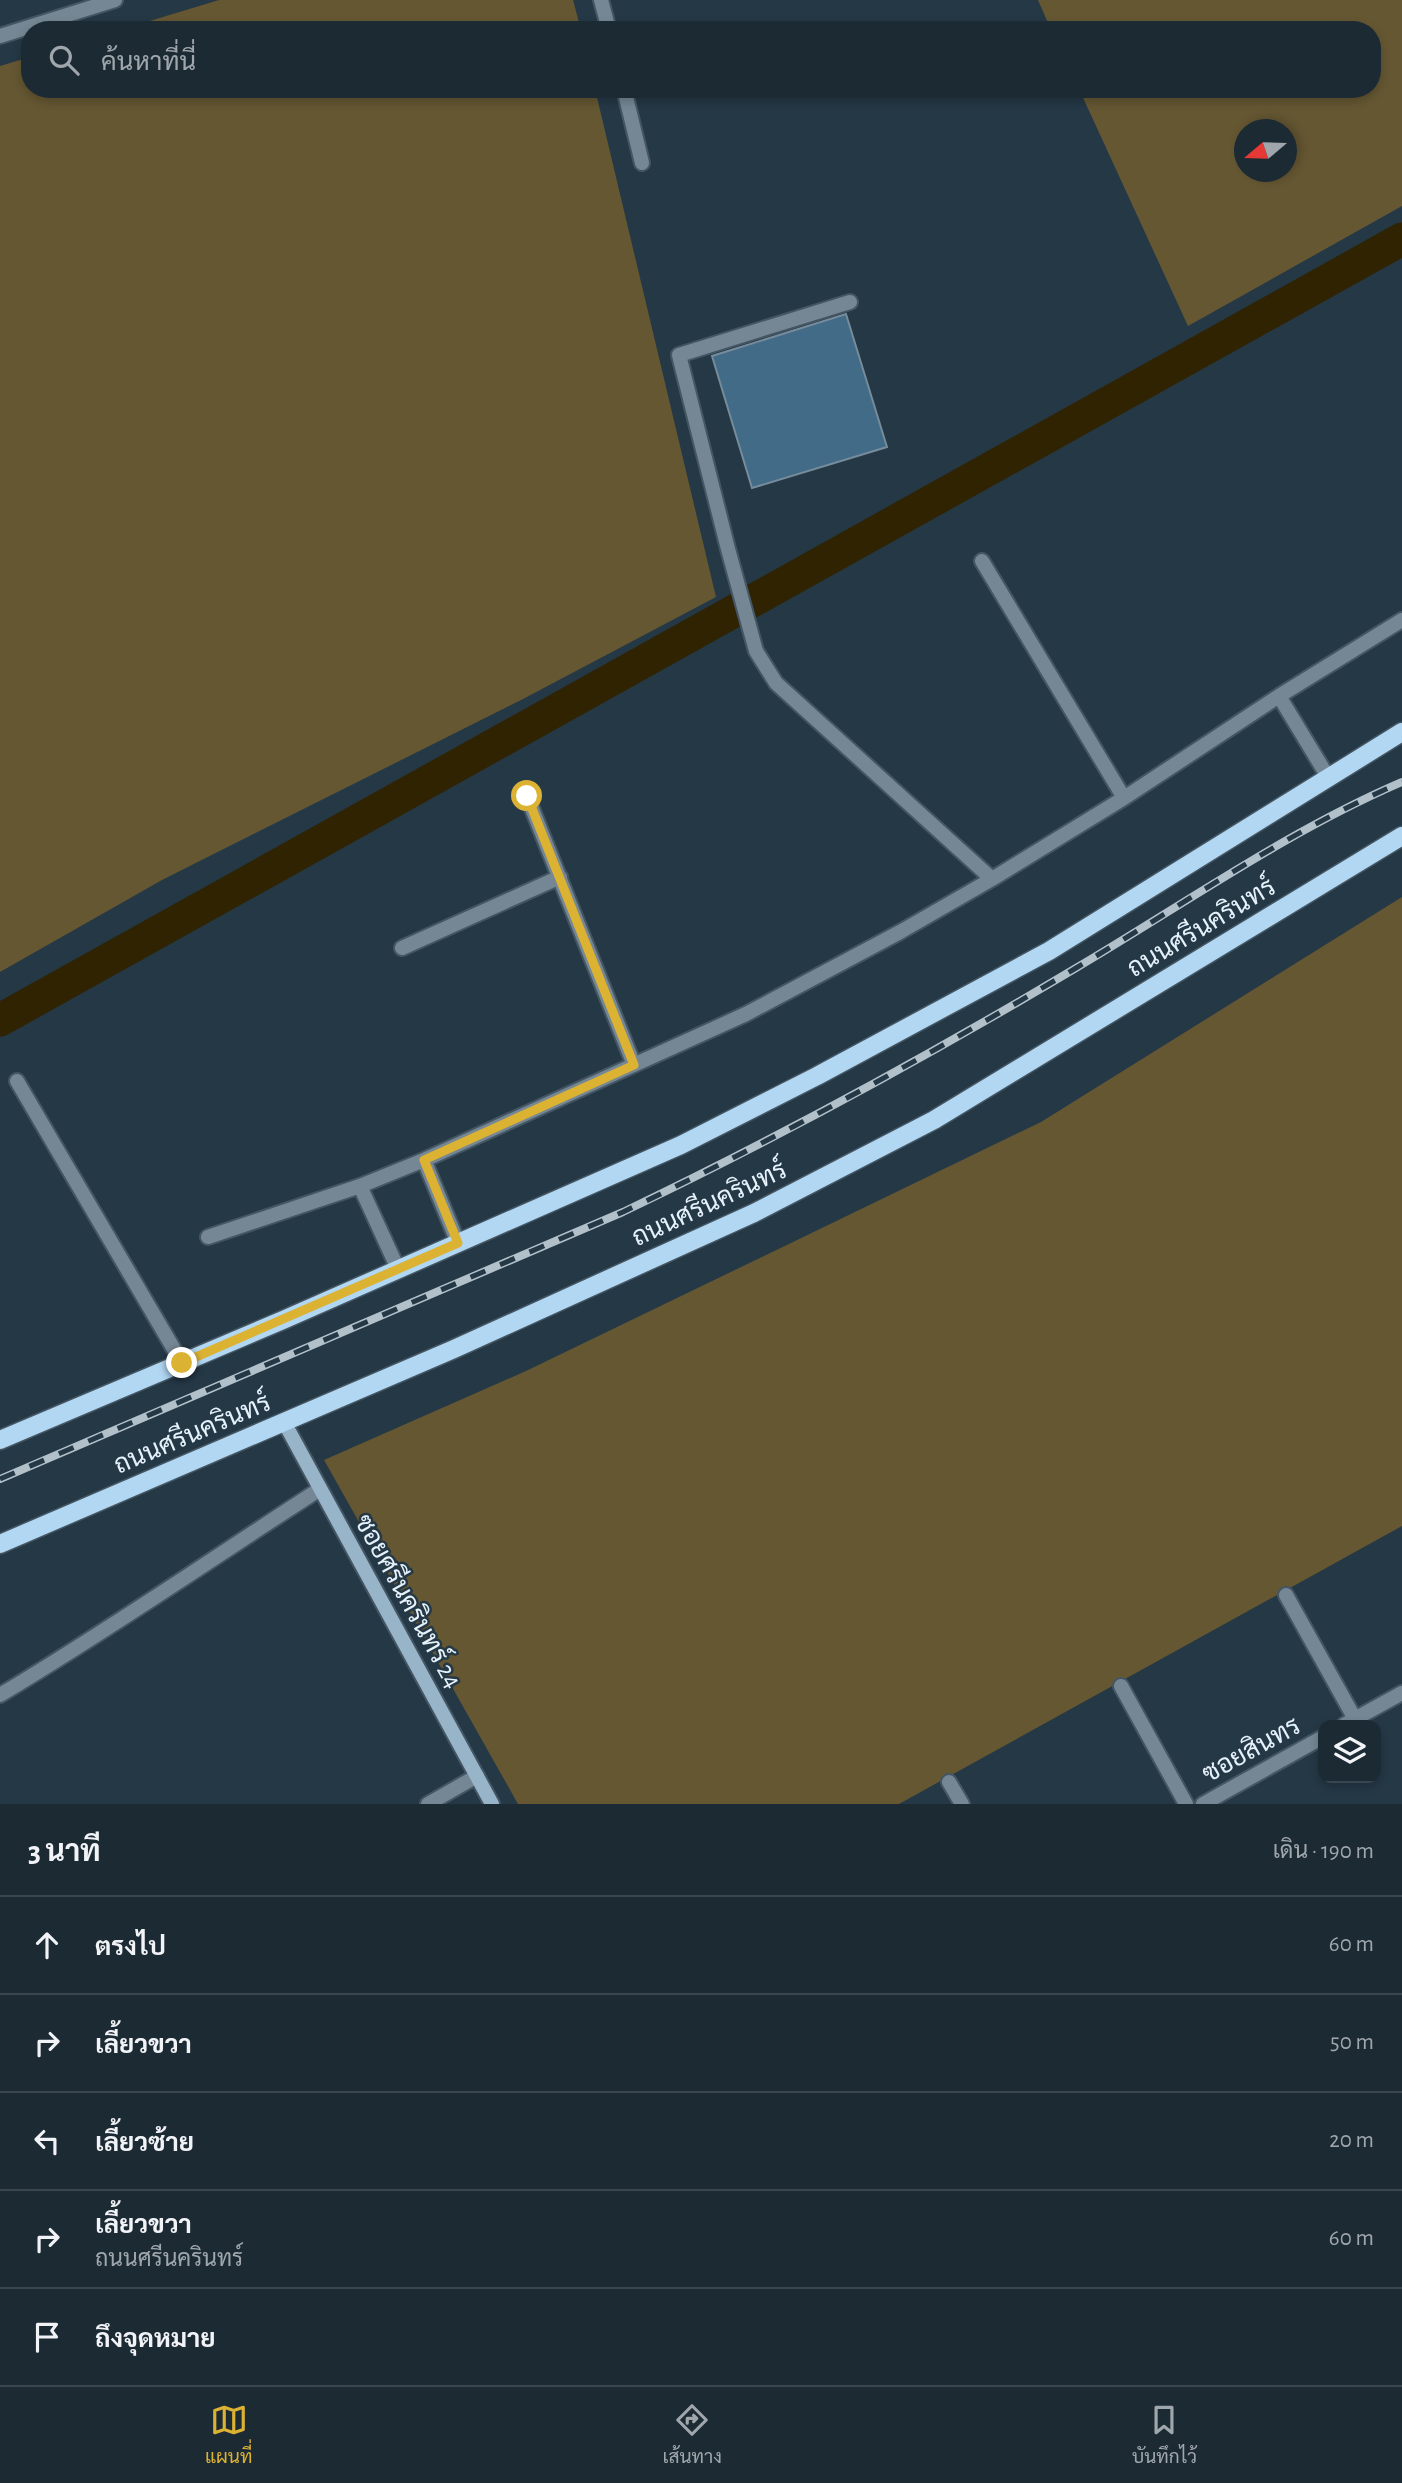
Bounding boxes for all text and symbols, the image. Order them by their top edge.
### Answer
search box [21,21,1381,98]
icon: search [45,41,83,79]
text: ค้นหาที่นี่ [101,49,196,75]
north arrow [1234,119,1297,182]
route start [511,780,542,811]
street label: ถนนศรีนครินทร์ [1120,869,1280,982]
street label: ถนนศรีนครินทร์ [626,1152,791,1251]
route end [166,1347,197,1378]
street label: ถนนศรีนครินทร์ [108,1385,275,1479]
street label: ซอยศรีนครินทร์ 24 [350,1508,471,1693]
street label: ซอยสินทร [1197,1710,1305,1787]
map controls [1318,1720,1381,1783]
button: layers [1318,1720,1381,1783]
text: 3 นาที [28,1837,101,1867]
text: เดิน · 190 m [1273,1840,1374,1863]
icon: ahead [28,1926,66,1964]
text: 60 m [1329,1933,1374,1956]
text: ตรงไป [95,1934,166,1960]
icon: right [28,2024,66,2062]
text: 50 m [1330,2031,1374,2054]
text: เลี้ยวขวา [95,2032,192,2058]
icon: left [28,2122,66,2160]
text: 20 m [1329,2129,1374,2152]
text: เลี้ยวซ้าย [95,2130,194,2156]
text: เลี้ยวขวา [95,2212,192,2238]
icon: right [28,2220,66,2258]
text: 60 m [1329,2227,1374,2250]
text: ถนนศรีนครินทร์ [95,2248,243,2271]
icon: arrive [28,2318,66,2356]
text: ถึงจุดหมาย [95,2326,216,2352]
tab: แผนที่ [205,2401,252,2469]
tab: เส้นทาง [663,2401,722,2469]
tab: บันทึกไว้ [1132,2401,1197,2469]

